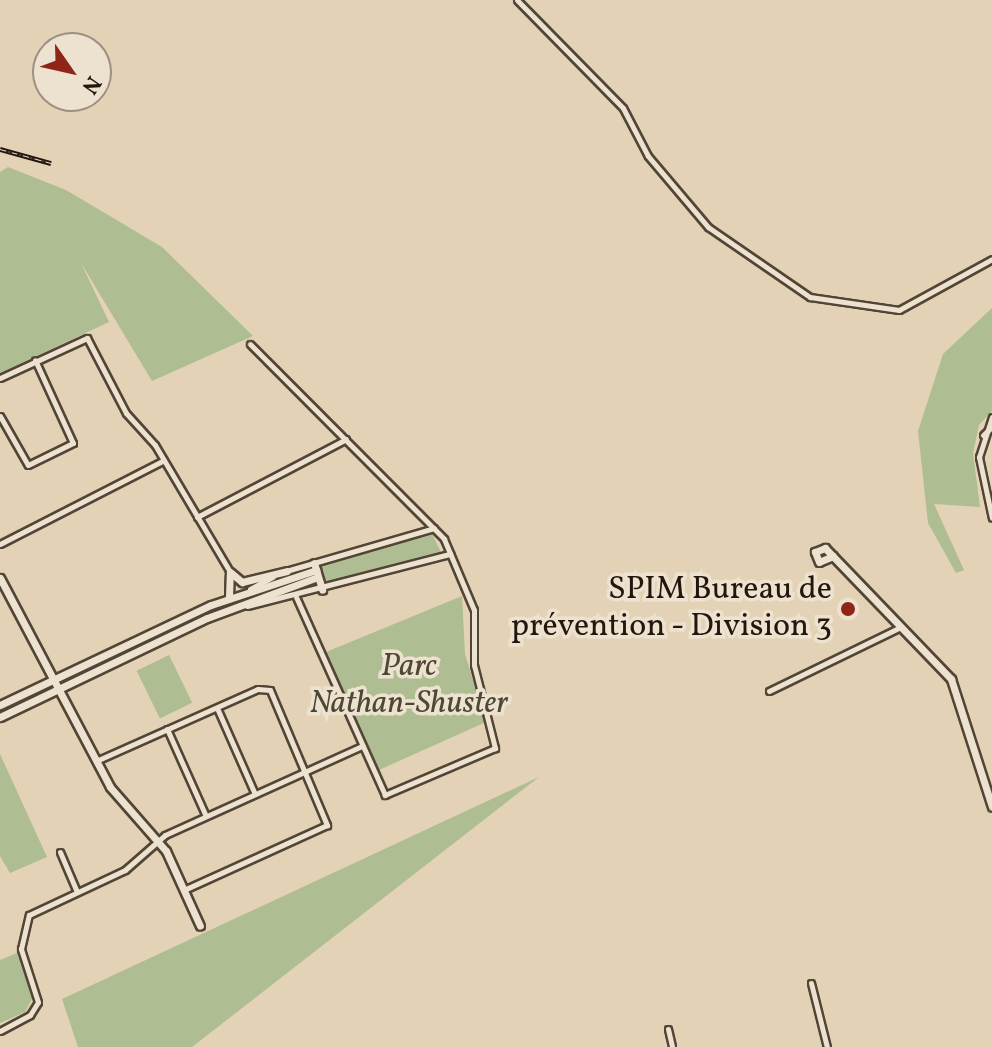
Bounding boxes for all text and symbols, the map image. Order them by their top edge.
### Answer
north arrow [32,32,112,112]
text: N [73,69,108,100]
place label: SPIM Bureau de prévention - Division 3 [510,572,832,647]
marker: SPIM Bureau de prévention - Division 3 [839,600,857,618]
park label: Parc Nathan-Shuster [310,649,508,724]

